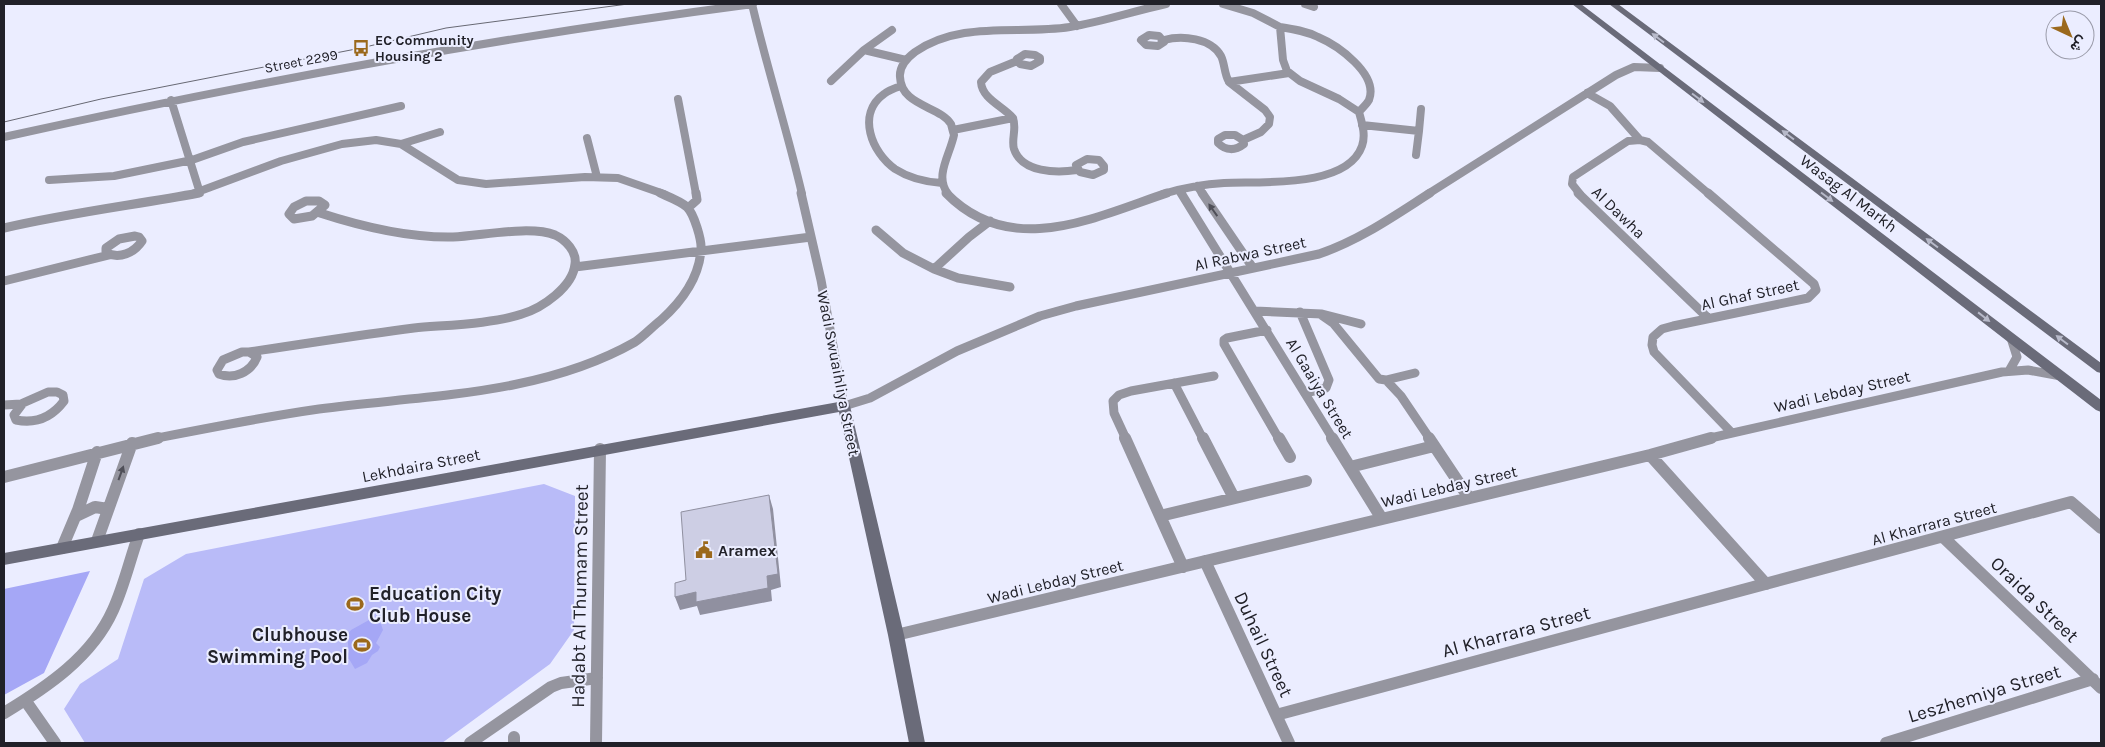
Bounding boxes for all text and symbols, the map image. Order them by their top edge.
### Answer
north arrow [2045,10,2095,60]
place label: EC Community Housing 2 [375,32,474,65]
one-way arrow [1652,32,1665,43]
text: ش [2067,32,2091,56]
bus stop icon: EC Community Housing 2 [351,38,371,58]
street label: Street 2299 [263,46,339,77]
one-way arrow [1691,92,1704,103]
one-way arrow [1781,130,1795,140]
street label: Wasag Al Markh [1796,151,1901,236]
street label: Al Dawha [1588,182,1649,242]
one-way arrow [1820,191,1833,202]
one-way arrow [1208,203,1218,217]
street label: Al Rabwa Street [1193,232,1308,275]
one-way arrow [1926,237,1939,248]
street label: Al Ghaf Street [1699,275,1801,314]
street label: Wadi Swuaihliya Street [813,289,864,457]
one-way arrow [1977,312,1991,322]
street label: Al Gaaiya Street [1282,334,1357,442]
one-way arrow [2055,335,2069,345]
street label: Wadi Lebday Street [1772,367,1912,416]
street label: Lekhdaira Street [361,445,482,486]
street label: Wadi Lebday Street [1379,462,1519,511]
one-way arrow [118,466,125,481]
street label: Hadabt Al Thumam Street [567,484,593,708]
street label: Al Kharrara Street [1870,498,1999,549]
public building icon: Aramex [694,540,714,560]
place label: Aramex [718,541,776,560]
street label: Oraida Street [1986,552,2083,647]
street label: Wadi Lebday Street [985,555,1125,608]
place label: Education City Club House [369,583,502,627]
street label: Duhail Street [1229,588,1297,701]
sports icon: Education City Club House [345,594,365,614]
street label: Al Kharrara Street [1440,602,1593,662]
place label: Clubhouse Swimming Pool [207,624,348,668]
sports icon: Clubhouse Swimming Pool [352,635,372,655]
street label: Leszhemiya Street [1905,660,2063,728]

